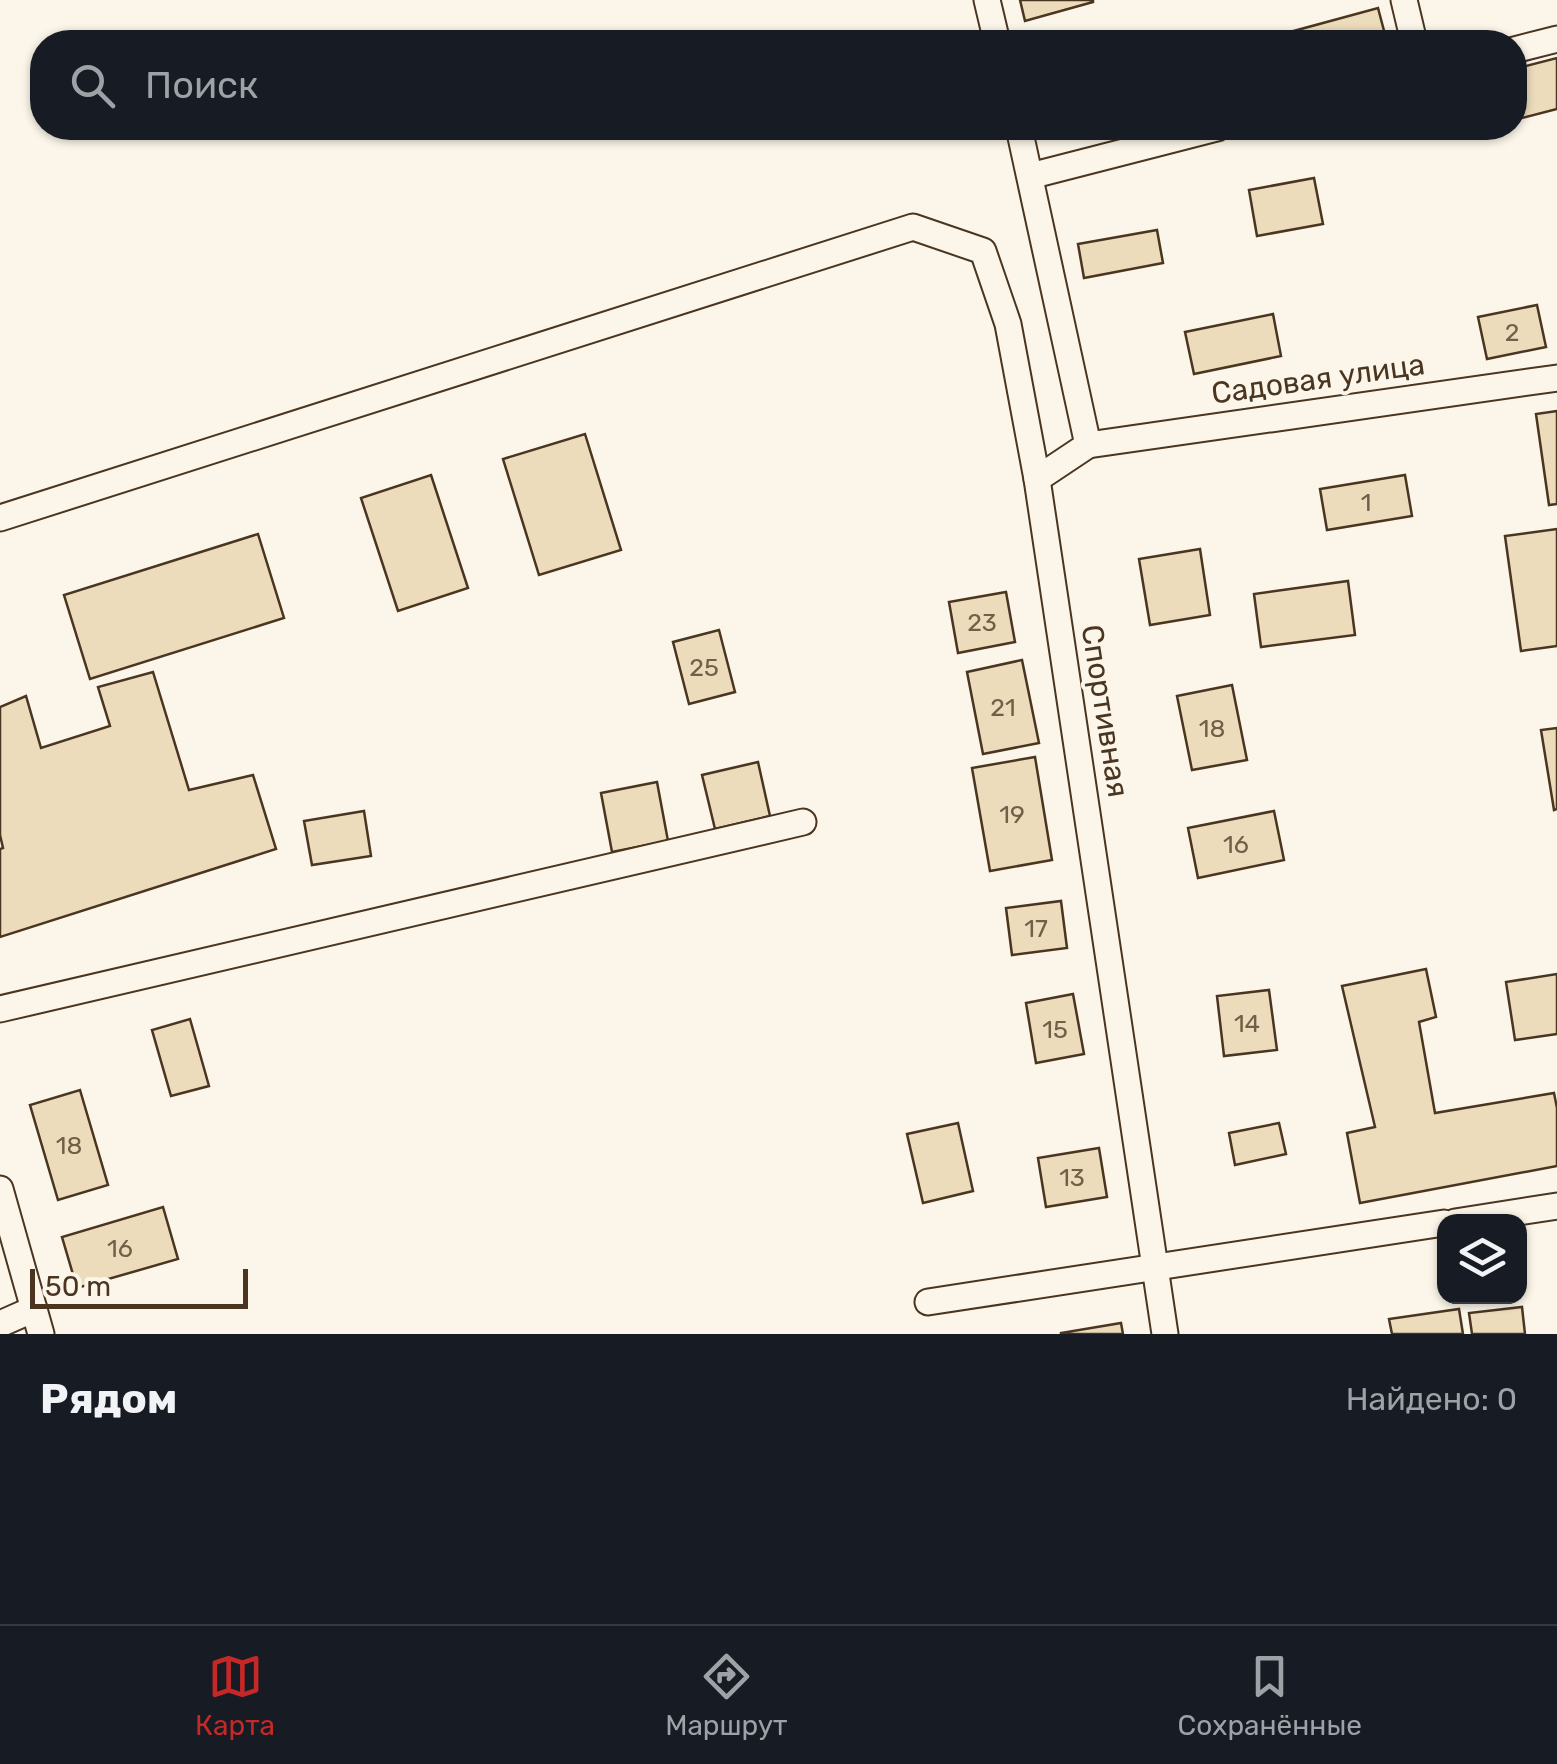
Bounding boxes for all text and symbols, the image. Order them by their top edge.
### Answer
search box [30,30,1527,140]
icon: search [65,58,120,113]
text: Поиск [145,62,258,108]
house number: 2 [1505,318,1519,347]
street label: Садовая улица [1209,346,1427,412]
house number: 1 [1361,488,1371,517]
house number: 23 [967,608,997,637]
street label: Спортивная [1074,622,1136,800]
house number: 25 [689,653,719,682]
house number: 21 [990,693,1016,722]
house number: 18 [1199,714,1225,743]
house number: 19 [999,800,1025,829]
house number: 16 [1223,830,1249,859]
house number: 17 [1024,914,1048,943]
house number: 14 [1234,1009,1260,1038]
house number: 15 [1042,1015,1068,1044]
house number: 18 [56,1131,82,1160]
house number: 13 [1059,1163,1085,1192]
map controls [1437,1214,1527,1304]
button: layers [1437,1214,1527,1304]
house number: 16 [107,1234,133,1263]
scale bar [30,1264,248,1308]
text: 50 m [45,1270,111,1303]
text: Рядом [40,1374,177,1424]
text: Найдено: 0 [1346,1380,1517,1418]
tab: Карта [195,1649,275,1742]
tab: Маршрут [665,1649,787,1742]
tab: Сохранённые [1178,1649,1362,1742]

